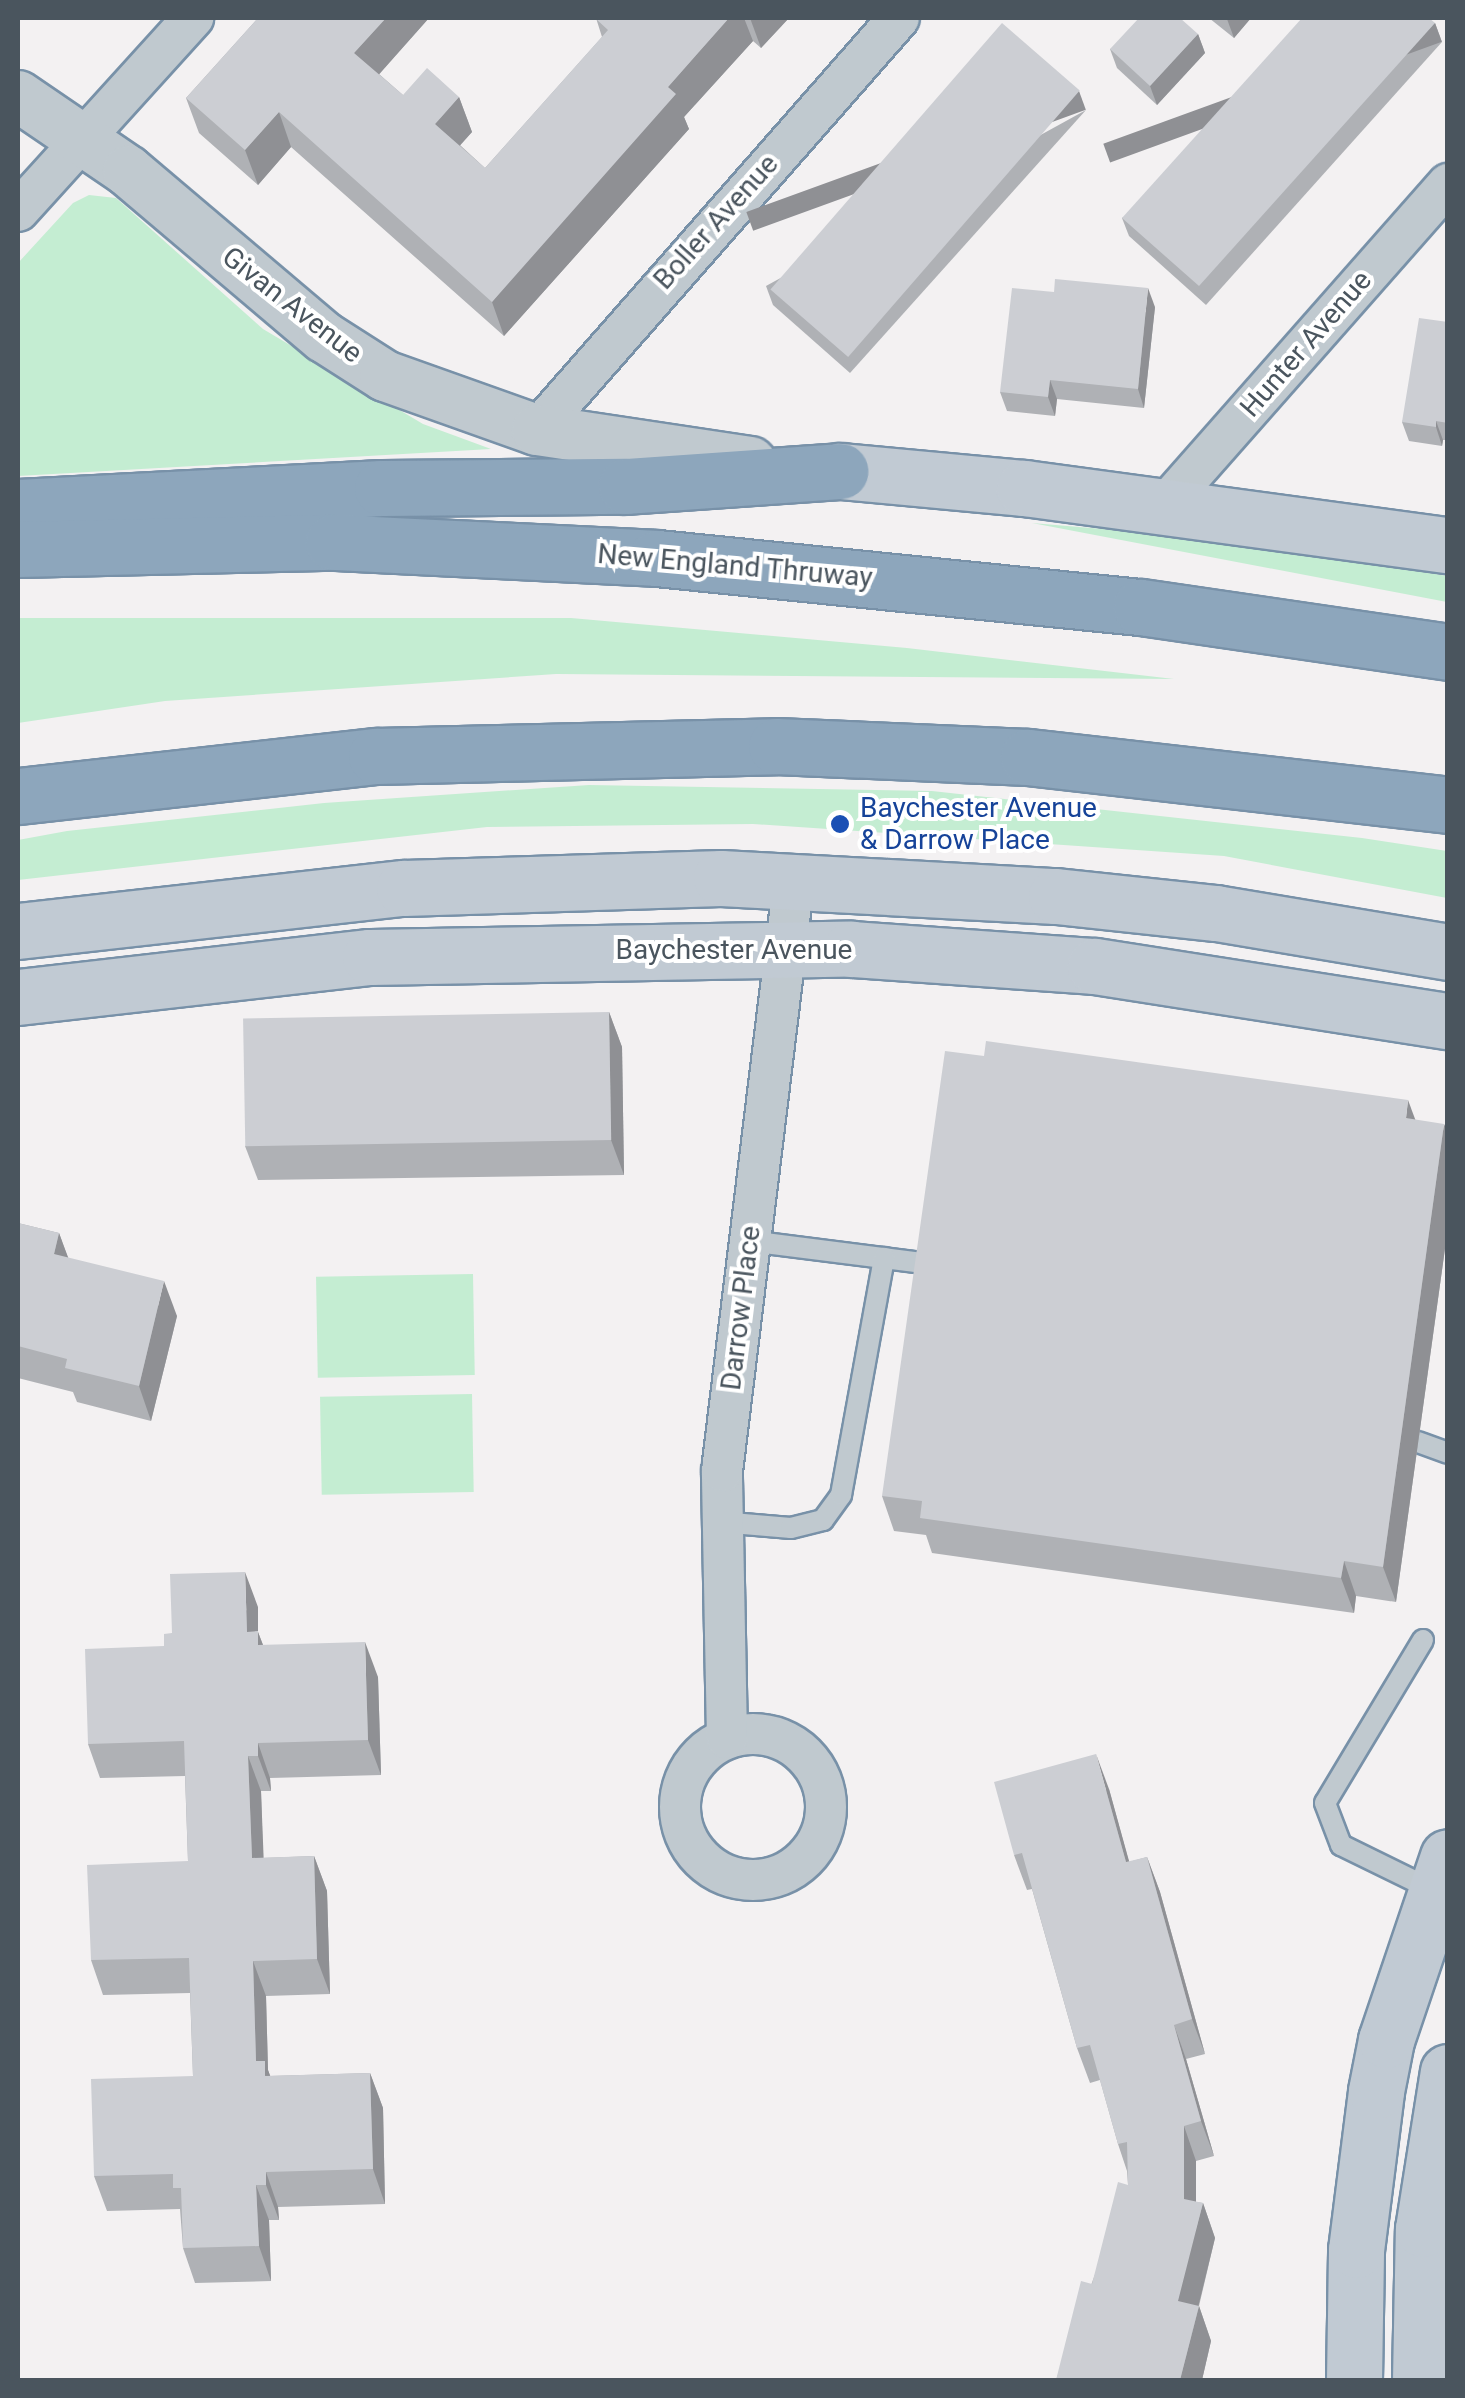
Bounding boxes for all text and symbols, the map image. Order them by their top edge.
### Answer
street label: Boller Avenue [647,148,785,296]
street label: Givan Avenue [215,240,369,370]
street label: Hunter Avenue [1233,264,1379,424]
street label: New England Thruway [596,537,874,595]
place label: Baychester Avenue & Darrow Place [860,791,1097,857]
marker: Baychester Avenue & Darrow Place [829,813,851,835]
street label: Baychester Avenue [616,933,852,967]
street label: Darrow Place [714,1224,768,1392]

